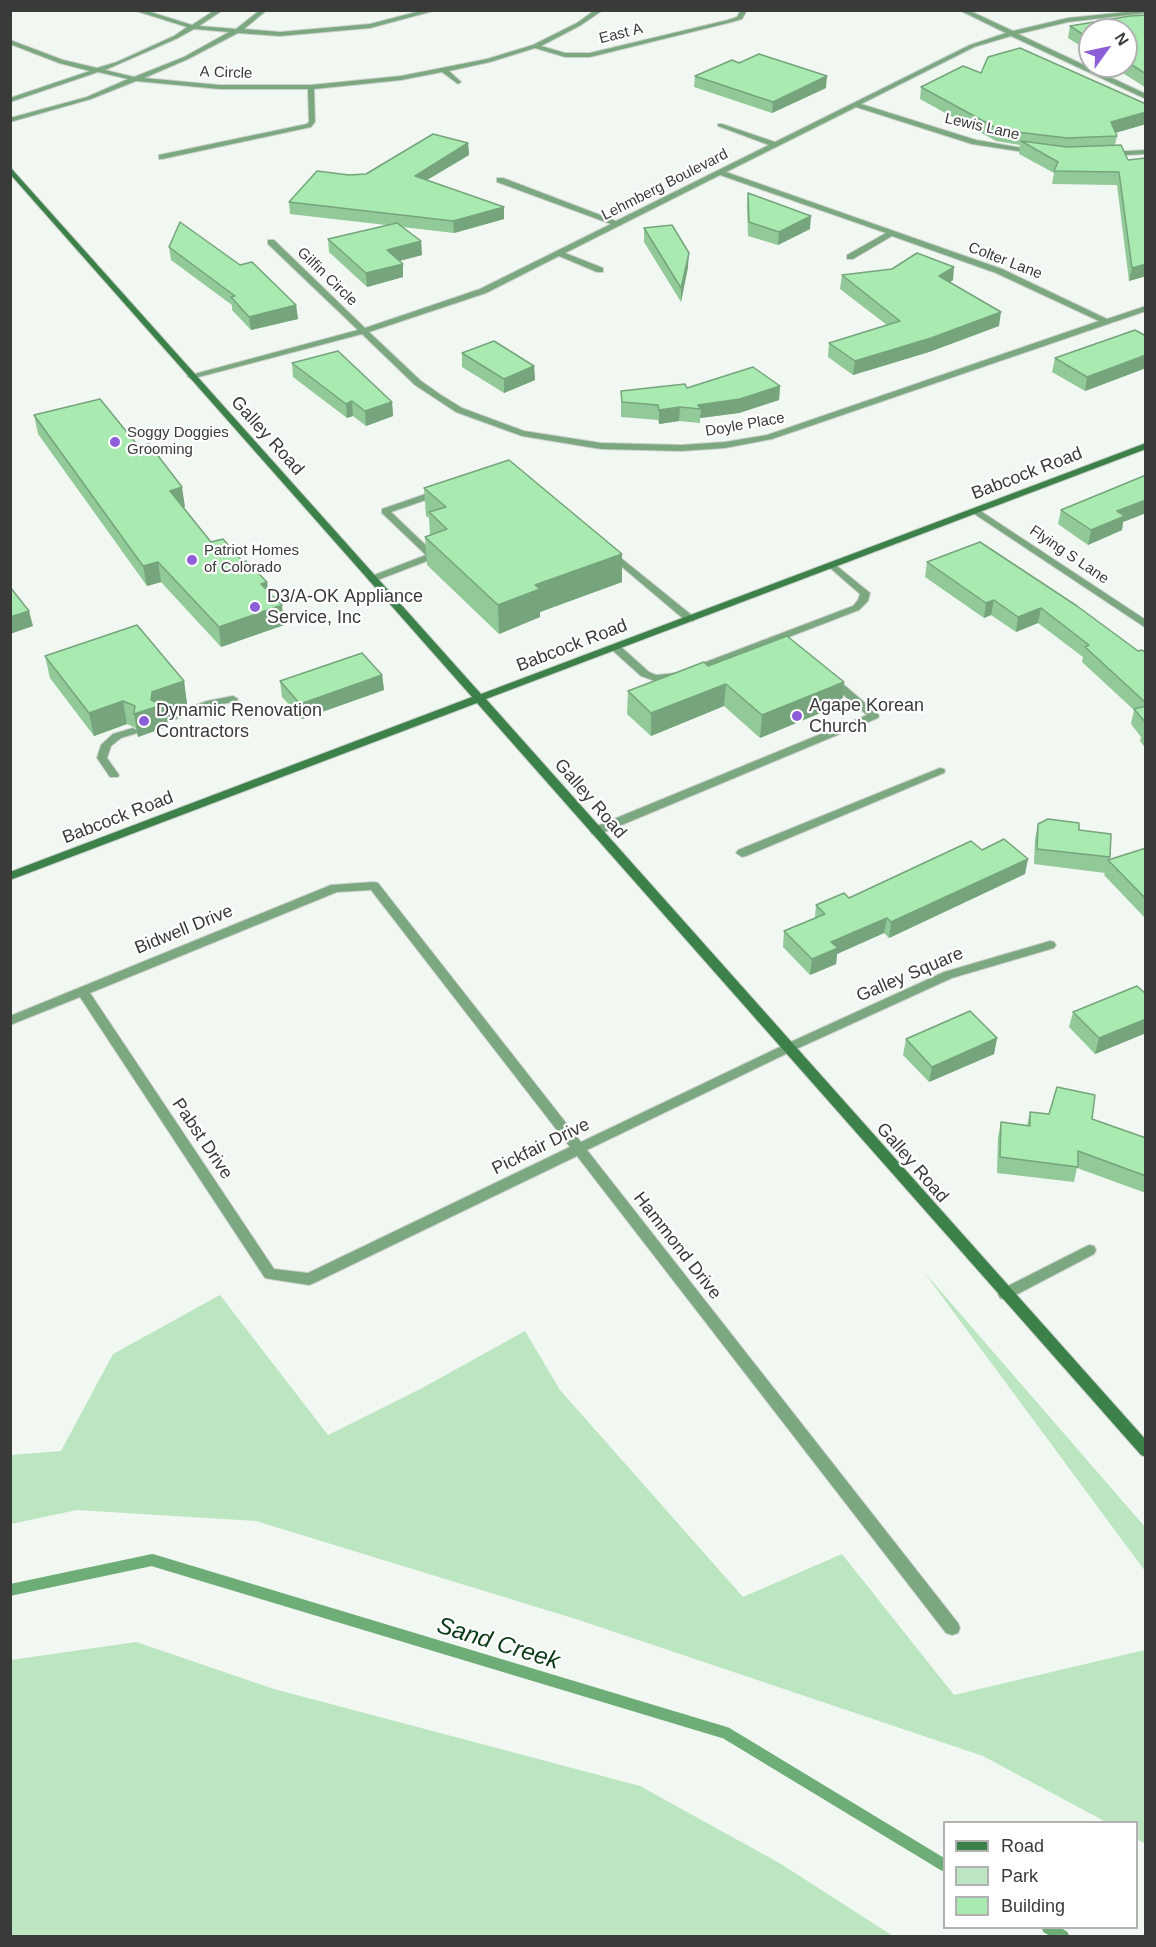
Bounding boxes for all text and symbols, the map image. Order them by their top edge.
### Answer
north arrow [1078,18,1138,78]
street label: East A [597,20,645,48]
text: N [1112,30,1132,48]
street label: A Circle [199,63,253,83]
street label: Lewis Lane [943,110,1021,144]
street label: Lehmberg Boulevard [599,145,731,225]
street label: Colter Lane [966,239,1044,283]
street label: Gilfin Circle [293,244,361,310]
street label: Galley Road [226,392,308,480]
street label: Doyle Place [704,409,786,441]
place label: Soggy Doggies Grooming [127,424,229,459]
marker: Soggy Doggies Grooming [108,435,122,449]
street label: Babcock Road [968,443,1086,505]
street label: Flying S Lane [1026,522,1112,588]
place label: Patriot Homes of Colorado [204,542,299,577]
marker: Patriot Homes of Colorado [185,553,199,567]
place label: D3/A-OK Appliance Service, Inc [267,586,423,628]
marker: D3/A-OK Appliance Service, Inc [248,600,262,614]
street label: Babcock Road [513,615,631,677]
place label: Agape Korean Church [809,695,924,738]
place label: Dynamic Renovation Contractors [156,700,322,742]
marker: Agape Korean Church [790,709,804,723]
marker: Dynamic Renovation Contractors [137,714,151,728]
street label: Galley Road [549,755,631,843]
street label: Babcock Road [59,787,177,849]
street label: Bidwell Drive [132,901,236,959]
street label: Galley Square [853,943,967,1007]
street label: Pabst Drive [167,1094,237,1184]
street label: Pickfair Drive [489,1114,593,1180]
street label: Galley Road [871,1119,953,1207]
street label: Hammond Drive [628,1188,726,1304]
water label: Sand Creek [433,1612,563,1676]
legend [943,1821,1138,1929]
text: Road [1001,1836,1044,1856]
text: Park [1001,1866,1038,1886]
text: Building [1001,1896,1065,1916]

